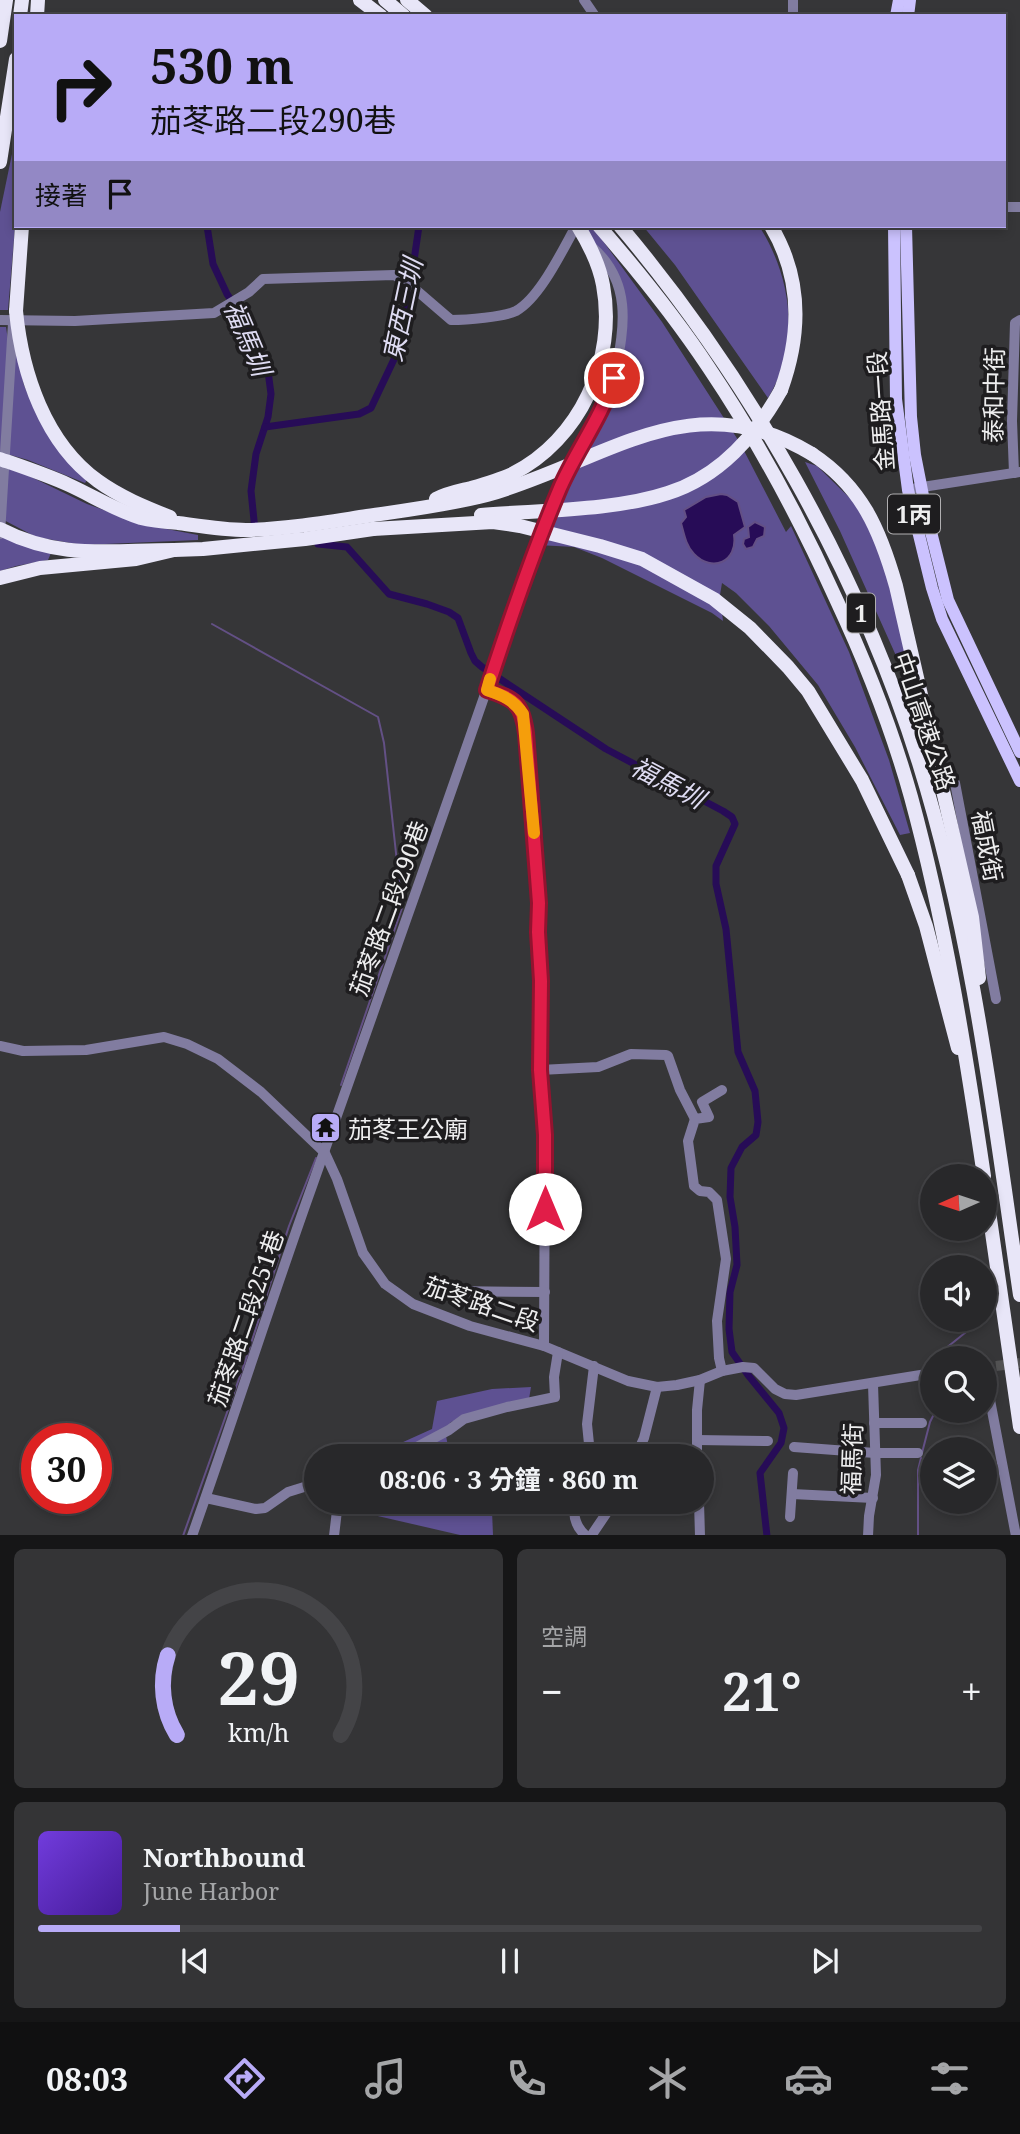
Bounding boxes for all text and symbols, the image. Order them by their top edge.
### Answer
text: 530 m [150,32,294,98]
icon: right [35,42,126,133]
text: 茄苳路二段290巷 [150,98,396,141]
icon: arrive [101,175,139,213]
text: 接著 [35,177,87,213]
water label: 東西三圳 [374,251,431,365]
water label: 福馬圳 [216,295,281,385]
street label: 泰和中街 [976,347,1010,443]
pin [584,348,644,408]
street label: 金馬路一段 [859,350,901,472]
icon: arrive [595,359,633,397]
road number: 1丙 [888,494,940,534]
road number: 1 [847,594,875,632]
street label: 中山高速公路 [886,648,964,794]
water label: 福馬圳 [625,748,714,818]
street label: 福成街 [965,808,1011,884]
street label: 茄苳路二段290巷 [341,816,435,1000]
temple icon: 茄苳王公廟 [308,1111,342,1145]
place label: 茄苳王公廟 [348,1112,468,1145]
north arrow [920,1164,998,1241]
map controls [920,1164,997,1514]
position arrow [508,1172,582,1246]
street label: 茄苳路二段251巷 [199,1226,291,1410]
button: sound [920,1255,997,1332]
street label: 茄苳路二段 [420,1268,544,1338]
button: search [920,1346,997,1423]
street label: 福馬街 [833,1422,869,1496]
speed limit sign: 30 [21,1423,112,1514]
button: layers [920,1437,997,1514]
text: 08:06 · 3 分鐘 · 860 m [380,1461,638,1497]
text: 空調 [541,1620,587,1652]
text: 29 [217,1627,300,1726]
text: 21° [722,1655,802,1726]
text: − [541,1665,563,1717]
text: + [961,1665,982,1717]
text: km/h [228,1714,289,1748]
text: Northbound [143,1839,305,1875]
text: June Harbor [143,1875,279,1907]
icon: previous [176,1942,214,1980]
icon: pause [491,1942,529,1980]
icon: next [806,1942,844,1980]
icon: directions [220,2054,269,2103]
icon: music [361,2054,410,2103]
icon: phone [502,2054,551,2103]
icon: climate [643,2054,692,2103]
icon: car [784,2054,833,2103]
icon: filters [925,2054,974,2103]
text: 08:03 [46,2057,128,2100]

